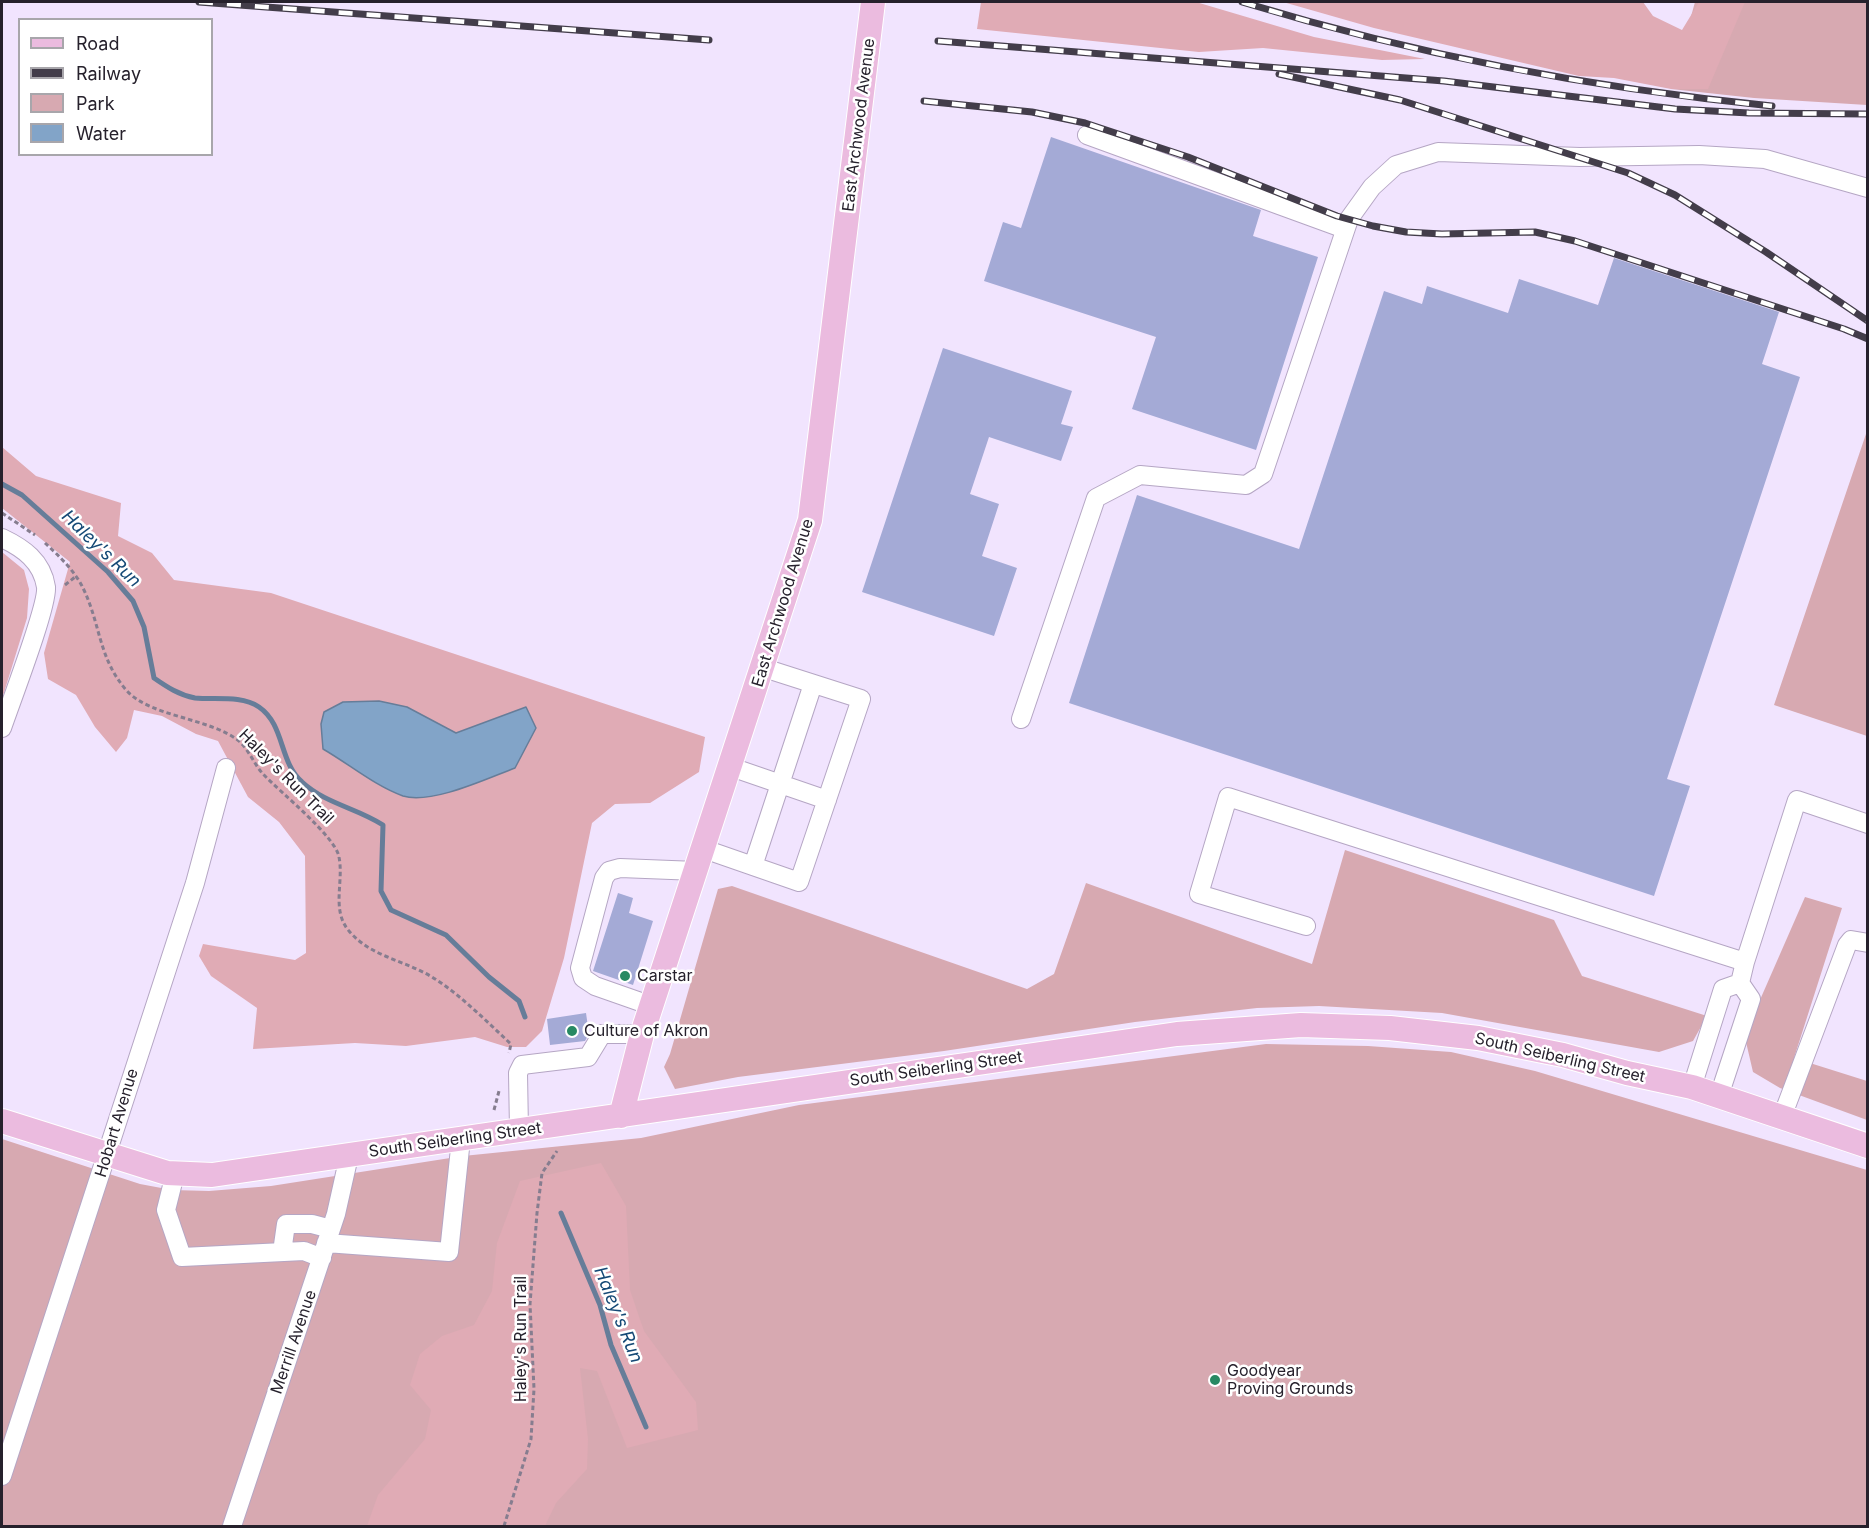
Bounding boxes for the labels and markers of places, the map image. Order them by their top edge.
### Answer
place label: Carstar [637,966,692,986]
marker: Carstar [618,969,632,983]
place label: Culture of Akron [584,1021,708,1041]
marker: Culture of Akron [565,1024,579,1038]
place label: Goodyear Proving Grounds [1227,1361,1353,1399]
marker: Goodyear Proving Grounds [1208,1373,1222,1387]

